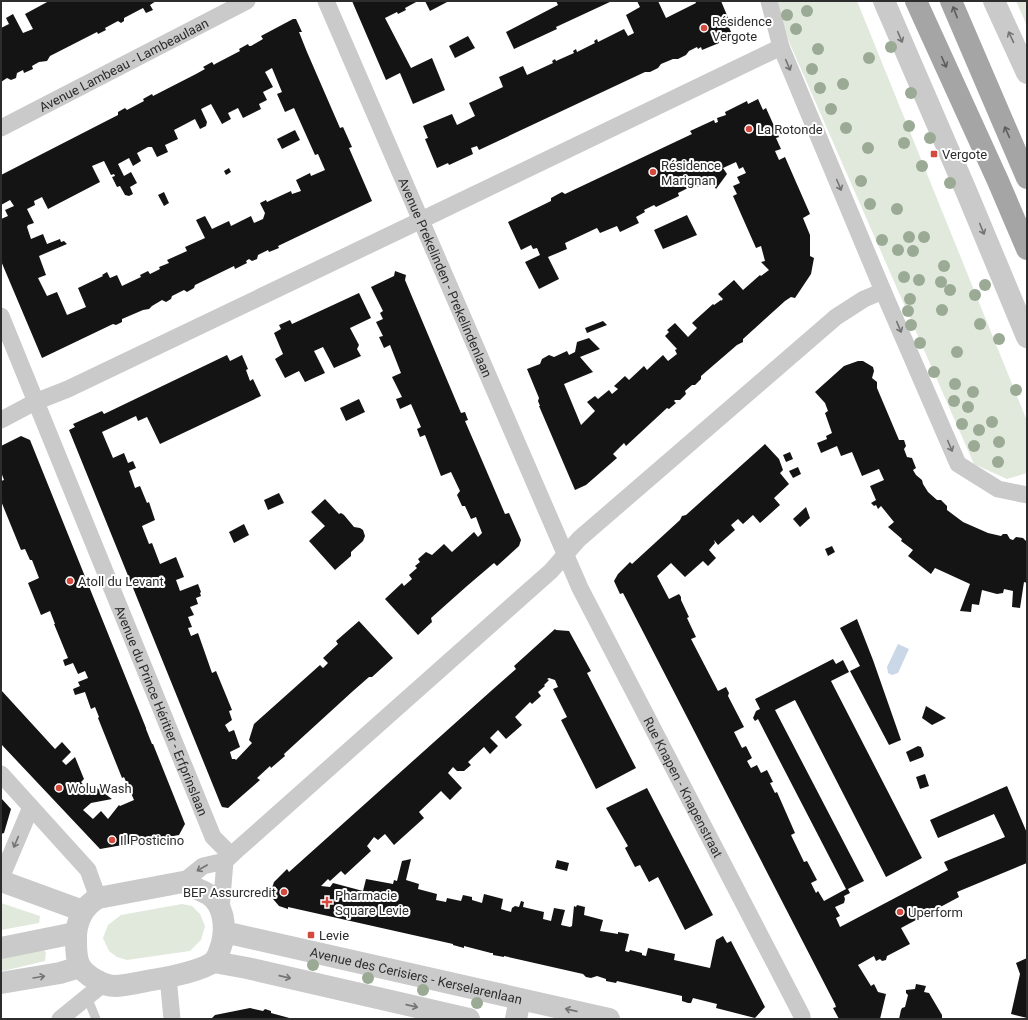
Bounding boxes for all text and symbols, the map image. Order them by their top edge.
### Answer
one-way arrow [951,7,959,19]
place label: Résidence Vergote [712,14,772,44]
street label: Avenue Lambeau - Lambeaulaan [37,15,211,115]
marker: Résidence Vergote [699,23,709,33]
one-way arrow [897,30,904,42]
one-way arrow [1007,32,1014,44]
one-way arrow [940,56,948,68]
one-way arrow [785,58,793,70]
place label: La Rotonde [757,122,823,137]
marker: La Rotonde [744,124,754,134]
one-way arrow [1003,126,1010,138]
place label: Vergote [942,147,987,162]
marker: Vergote [929,149,939,159]
place label: Résidence Marignan [661,158,721,188]
marker: Résidence Marignan [648,167,658,177]
street label: Avenue Prekelinden - Prekelindenlaan [396,175,495,379]
one-way arrow [835,178,843,190]
one-way arrow [979,222,987,234]
one-way arrow [896,320,903,332]
one-way arrow [947,440,955,452]
place label: Atoll du Levant [78,574,164,589]
marker: Atoll du Levant [65,576,75,586]
street label: Avenue du Prince Héritier - Erfprinslaan [112,603,211,818]
street label: Rue Knapen - Knapenstraat [641,714,726,860]
place label: Wolu Wash [67,781,132,796]
marker: Wolu Wash [54,783,64,793]
place label: Il Posticino [120,833,184,848]
marker: Il Posticino [107,835,117,845]
one-way arrow [12,836,19,848]
one-way arrow [196,865,208,873]
place label: BEP Assurcredit [183,885,276,900]
marker: BEP Assurcredit [279,887,289,897]
place label: Pharmacie Square Levie [335,888,409,918]
marker: Pharmacie Square Levie [322,897,332,907]
place label: Uperform [908,905,963,920]
marker: Uperform [895,907,905,917]
place label: Levie [319,928,349,943]
marker: Levie [306,930,316,940]
street label: Avenue des Cerisiers - Kerselarenlaan [309,944,524,1007]
one-way arrow [33,973,46,981]
one-way arrow [279,974,292,982]
one-way arrow [405,1003,418,1010]
one-way arrow [565,1006,578,1014]

